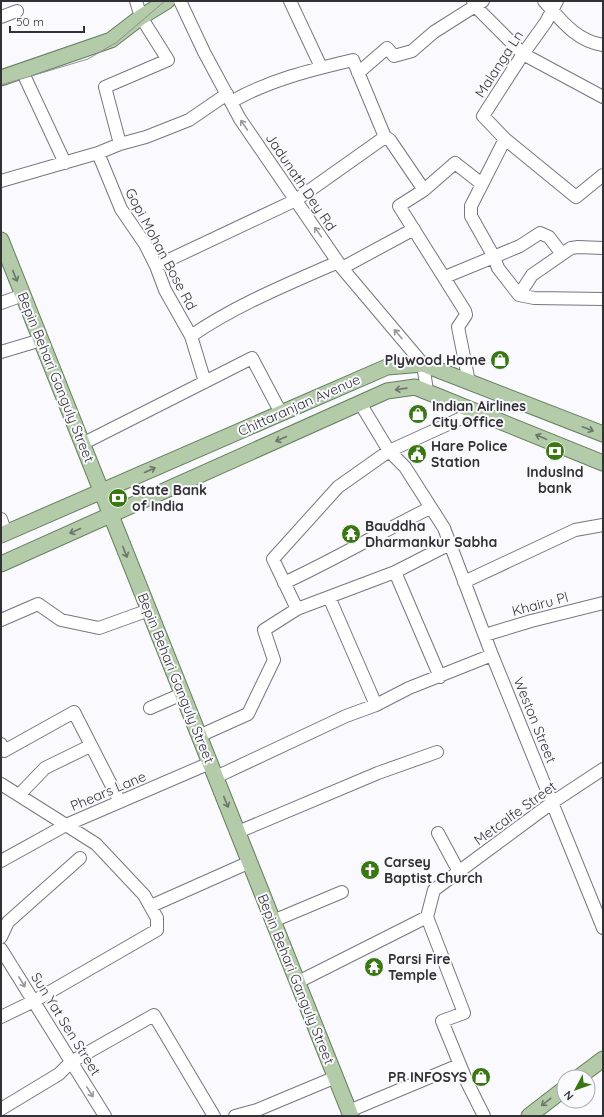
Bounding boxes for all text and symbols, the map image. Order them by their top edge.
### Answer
scale bar [10,8,84,34]
text: 50 m [16,14,44,29]
street label: Malanga Ln [471,27,527,101]
one-way arrow [240,120,248,131]
street label: Jadunath Dey Rd [262,130,340,234]
street label: Gopi Mohan Bose Rd [121,185,201,313]
one-way arrow [313,226,321,238]
one-way arrow [12,270,20,282]
street label: Bepin Behari Ganguly Street [14,289,99,465]
one-way arrow [393,329,402,340]
shop icon: Plywood Home [489,349,511,371]
place label: Plywood Home [385,351,486,369]
street label: Chittaranjan Avenue [235,370,363,440]
one-way arrow [395,385,408,393]
place label: Indian Airlines City Office [432,397,526,431]
shop icon: Indian Airlines City Office [407,403,429,425]
one-way arrow [582,425,594,433]
one-way arrow [536,433,548,441]
one-way arrow [275,436,287,443]
place label: Hare Police Station [431,437,507,471]
bank icon: Induslnd bank [544,440,566,462]
public building icon: Hare Police Station [406,443,428,465]
place label: Induslnd bank [526,463,584,497]
one-way arrow [143,466,155,473]
place label: State Bank of India [132,481,207,515]
bank icon: State Bank of India [107,487,129,509]
place label: Bauddha Dharmankur Sabha [365,517,497,551]
temple icon: Bauddha Dharmankur Sabha [340,523,362,545]
one-way arrow [70,528,82,535]
one-way arrow [122,545,130,557]
street label: Khairu Pl [510,588,570,620]
street label: Bepin Behari Ganguly Street [134,590,219,766]
street label: Weston Street [510,674,561,766]
street label: Phears Lane [67,767,149,815]
street label: Metcalfe Street [470,777,560,849]
one-way arrow [222,796,230,808]
place label: Carsey Baptist Church [384,853,483,887]
church icon: Carsey Baptist Church [359,859,381,881]
street label: Bepin Behari Ganguly Street [254,891,339,1067]
place label: Parsi Fire Temple [388,950,450,984]
temple icon: Parsi Fire Temple [363,956,385,978]
street label: Sun Yat Sen Street [27,969,105,1079]
one-way arrow [18,976,26,988]
shop icon: PR INFOSYS [470,1066,492,1088]
place label: PR INFOSYS [388,1068,467,1086]
north arrow [556,1069,596,1109]
one-way arrow [86,1086,94,1097]
text: N [561,1088,576,1103]
one-way arrow [541,1098,552,1107]

